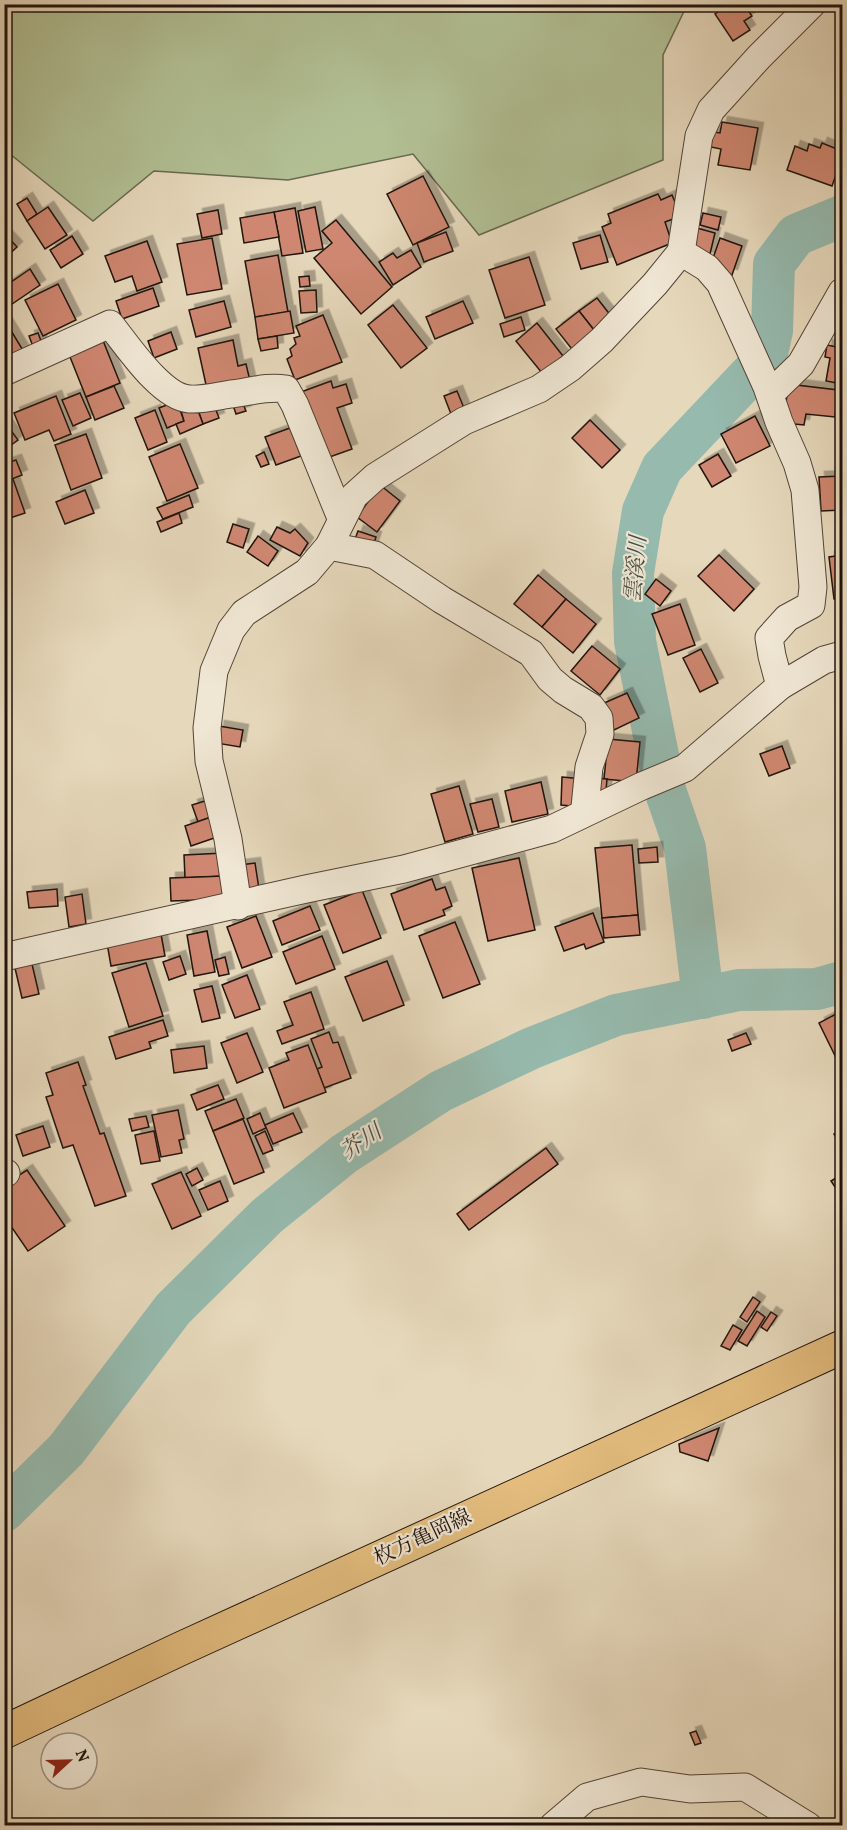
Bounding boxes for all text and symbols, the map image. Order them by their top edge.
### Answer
water label: 雲溪川 [619,533,655,603]
water label: 芥川 [335,1117,391,1168]
street label: 枚方亀岡線 [369,1503,477,1573]
north arrow [39,1731,99,1791]
text: N [69,1747,94,1766]

